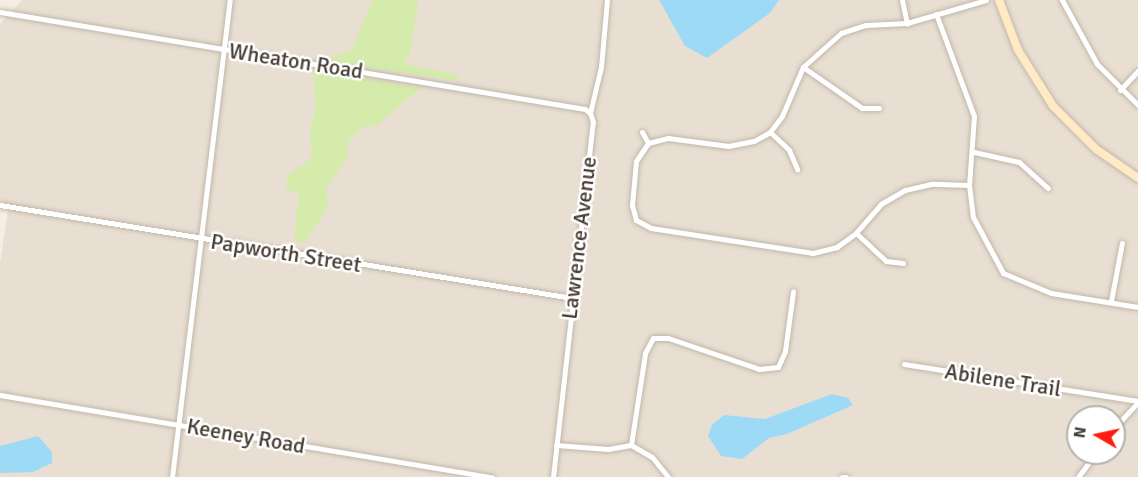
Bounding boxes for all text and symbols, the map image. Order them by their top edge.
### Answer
street label: Wheaton Road [227,37,365,85]
street label: Lawrence Avenue [556,155,602,321]
street label: Papworth Street [209,228,363,278]
street label: Abilene Trail [943,358,1063,402]
north arrow [1066,405,1126,465]
street label: Keeney Road [185,413,307,459]
text: N [1069,425,1091,440]

